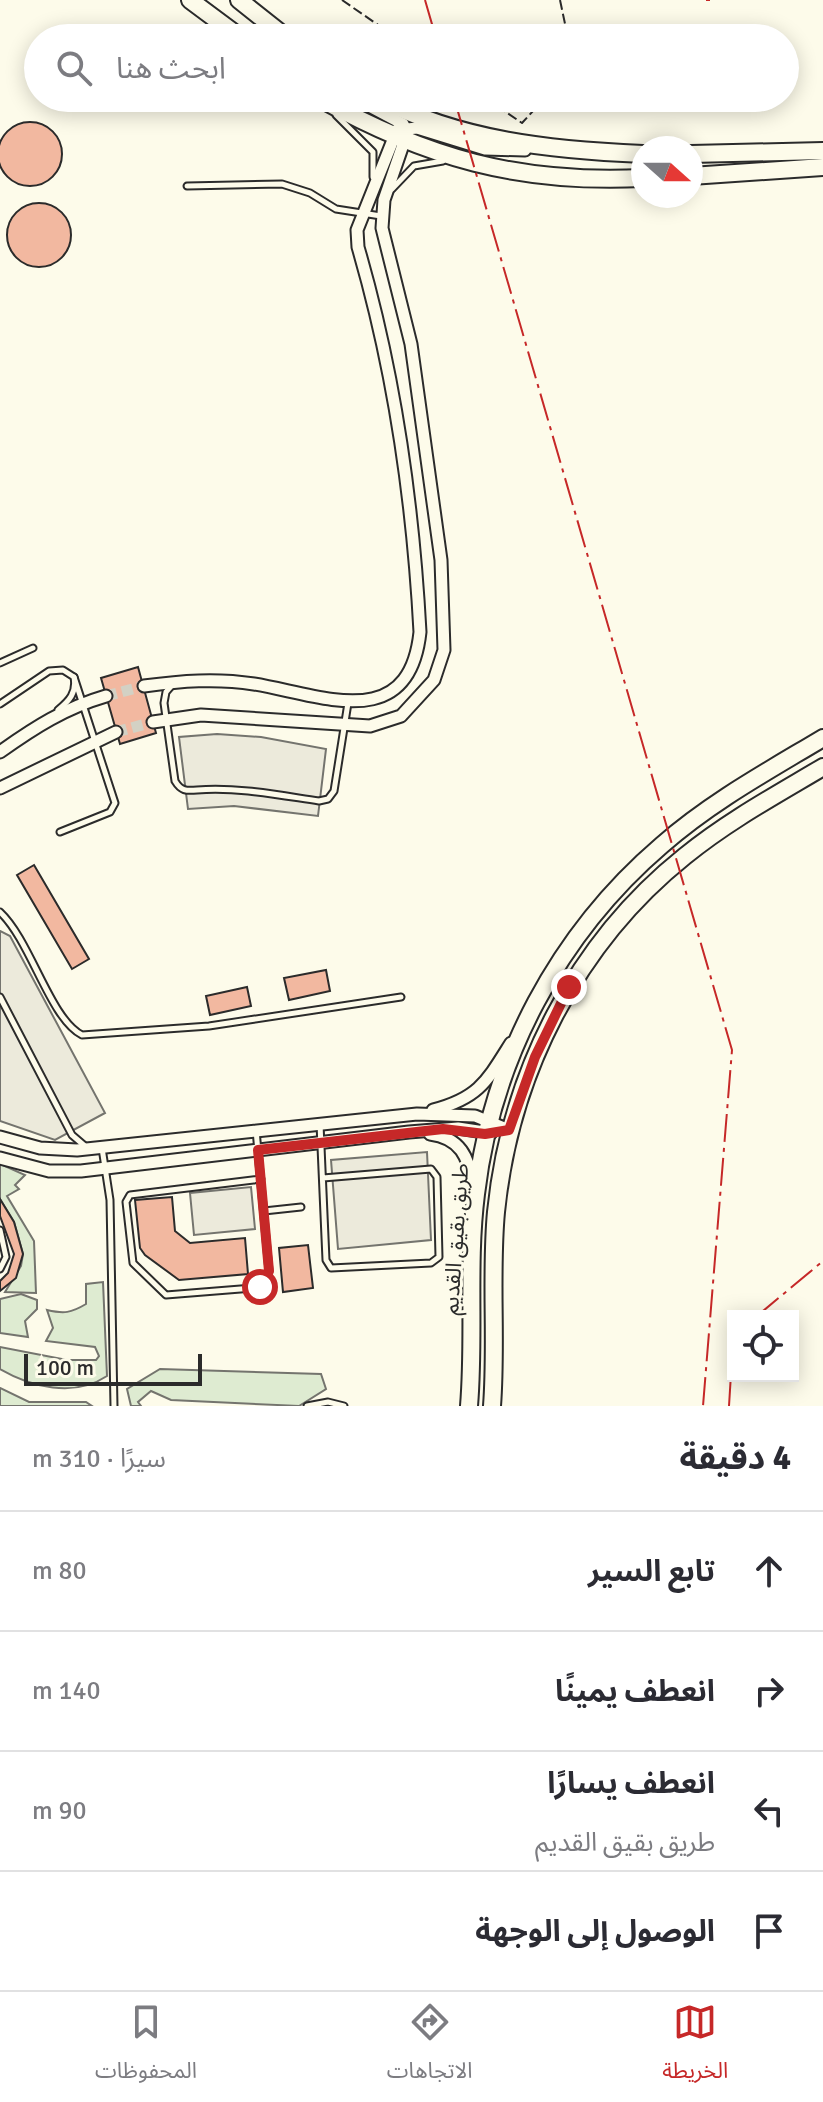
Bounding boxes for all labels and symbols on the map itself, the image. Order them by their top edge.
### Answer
north arrow [631,136,703,208]
route end [551,969,587,1005]
street label: طريق بقيق القديم [437,1162,477,1316]
route start [242,1269,278,1305]
scale bar [24,1350,202,1386]

